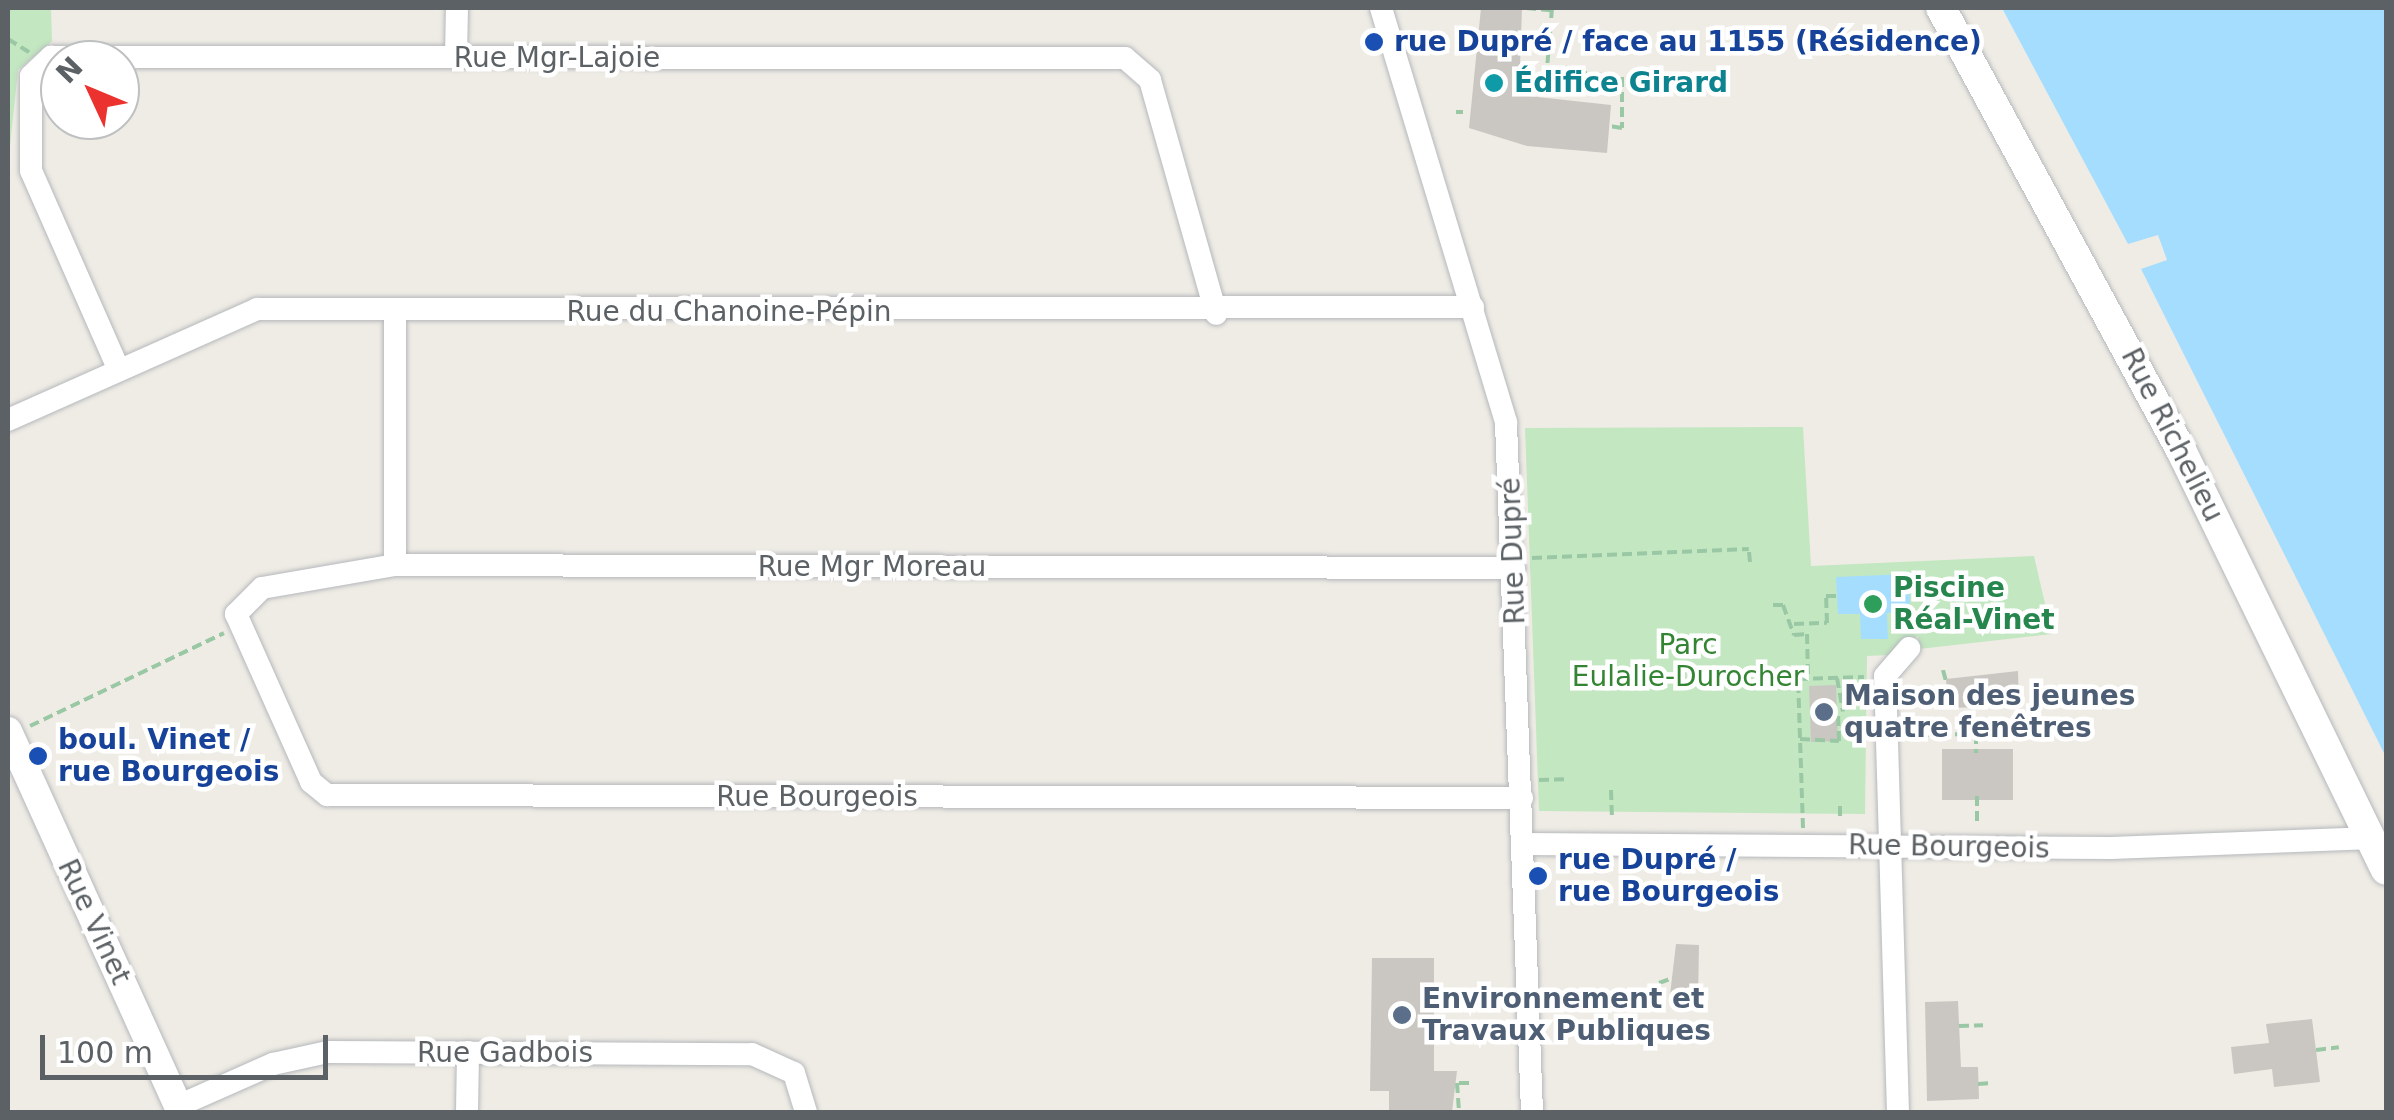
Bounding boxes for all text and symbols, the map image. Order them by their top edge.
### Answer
place label: rue Dupré / face au 1155 (Résidence) [1394,25,1982,59]
marker: rue Dupré / face au 1155 (Résidence) [1363,31,1385,53]
north arrow [40,40,140,140]
street label: Rue Mgr-Lajoie [454,41,660,75]
text: N [49,50,90,90]
place label: Édifice Girard [1514,66,1728,100]
marker: Édifice Girard [1483,72,1505,94]
street label: Rue du Chanoine-Pépin [566,295,892,329]
street label: Rue Richelieu [2114,343,2230,527]
street label: Rue Dupré [1494,477,1532,625]
street label: Rue Mgr Moreau [758,550,986,584]
place label: Piscine Réal-Vinet [1893,571,2055,637]
marker: Piscine Réal-Vinet [1862,593,1884,615]
park label: Parc Eulalie-Durocher [1572,628,1804,694]
place label: Maison des jeunes quatre fenêtres [1844,679,2135,745]
marker: Maison des jeunes quatre fenêtres [1813,701,1835,723]
place label: boul. Vinet / rue Bourgeois [58,723,279,789]
marker: boul. Vinet / rue Bourgeois [27,745,49,767]
street label: Rue Bourgeois [716,780,918,814]
street label: Rue Bourgeois [1848,828,2050,866]
place label: rue Dupré / rue Bourgeois [1558,843,1779,909]
street label: Rue Vinet [50,854,138,990]
marker: rue Dupré / rue Bourgeois [1527,865,1549,887]
place label: Environnement et Travaux Publiques [1422,982,1711,1048]
marker: Environnement et Travaux Publiques [1391,1004,1413,1026]
scale bar [45,1015,332,1077]
text: 100 m [57,1035,153,1070]
street label: Rue Gadbois [417,1036,593,1070]

